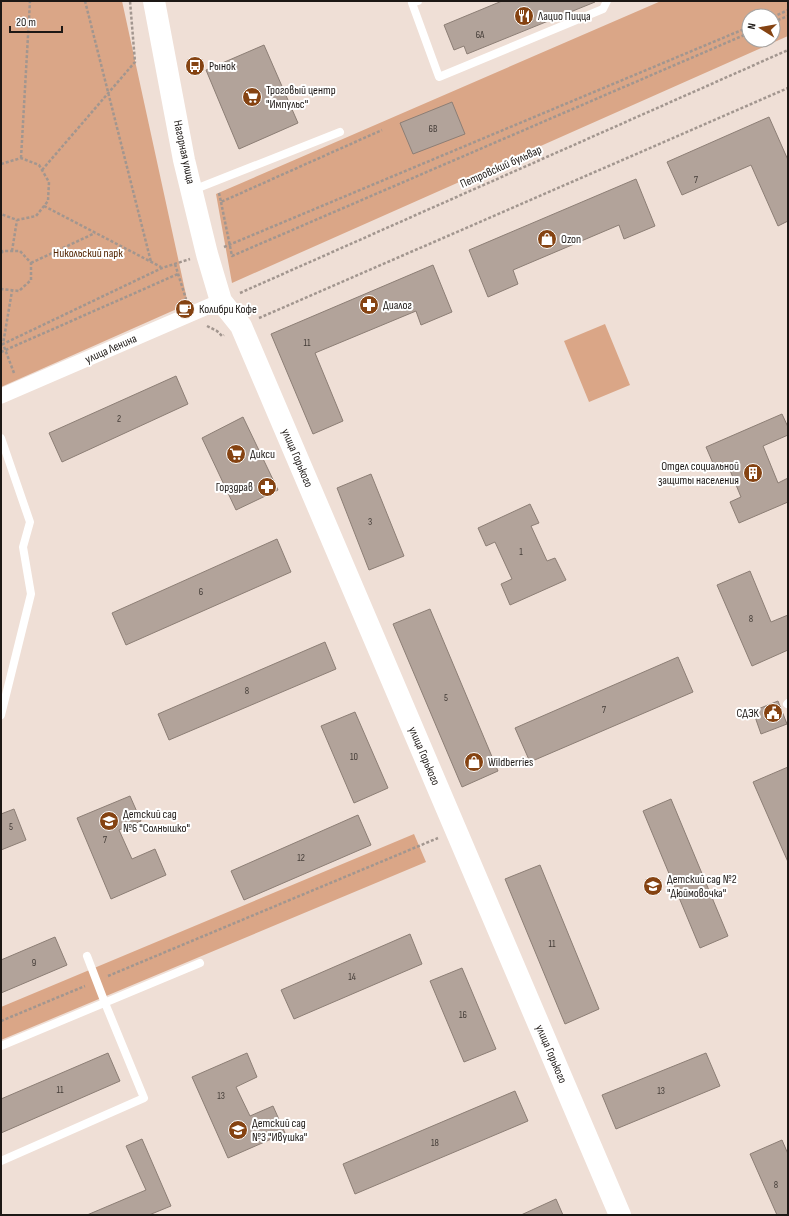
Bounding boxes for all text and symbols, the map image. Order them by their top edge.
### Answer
restaurant icon: Лацио Пицца [513,5,535,27]
scale bar [10,8,62,34]
north arrow [741,8,781,48]
place label: Лацио Пицца [537,9,591,24]
text: 20 m [16,15,36,30]
text: N [745,22,759,30]
house number: 6А [476,29,485,41]
bus stop icon: Рынок [184,55,206,77]
place label: Рынок [209,59,236,74]
place label: Троговый центр "Импульс" [266,83,336,112]
supermarket icon: Троговый центр "Импульс" [241,86,263,108]
street label: Нагорная улица [170,119,198,186]
house number: 6В [429,123,438,135]
street label: Петровский бульвар [458,142,544,192]
house number: 7 [694,174,698,186]
shop icon: Ozon [536,228,558,250]
place label: Ozon [561,232,581,247]
park label: Никольский парк [53,246,123,261]
pharmacy icon: Диалог [358,294,380,316]
cafe icon: Колибри Кофе [174,298,196,320]
place label: Диалог [383,298,412,313]
place label: Колибри Кофе [199,302,257,317]
street label: улица Ленина [83,331,140,367]
house number: 11 [304,337,311,349]
house number: 2 [117,413,121,425]
street label: улица Горького [278,426,316,490]
supermarket icon: Дикси [225,443,247,465]
place label: Дикси [250,447,275,462]
place label: Отдел социальной защиты населения [658,459,739,488]
building icon: Отдел социальной защиты населения [742,462,764,484]
pharmacy icon: Горздрав [256,476,278,498]
place label: Горздрав [216,480,253,495]
house number: 3 [368,516,372,528]
house number: 1 [519,546,523,558]
house number: 6 [199,586,203,598]
house number: 8 [749,613,753,625]
house number: 8 [245,685,249,697]
house number: 5 [444,692,448,704]
public building icon: СДЭК [762,702,784,724]
house number: 7 [602,704,606,716]
place label: СДЭК [736,706,760,721]
street label: улица Горького [405,724,443,788]
house number: 10 [350,751,358,763]
shop icon: Wildberries [463,751,485,773]
place label: Wildberries [488,755,533,770]
place label: Детский сад №6 "Солнышко" [123,807,190,836]
school or university icon: Детский сад №6 "Солнышко" [98,810,120,832]
house number: 5 [9,821,13,833]
house number: 7 [103,834,107,846]
house number: 12 [297,852,305,864]
place label: Детский сад №2 "Дюймовочка" [667,872,737,901]
school or university icon: Детский сад №2 "Дюймовочка" [642,875,664,897]
house number: 11 [549,938,556,950]
house number: 9 [32,957,36,969]
house number: 14 [348,971,356,983]
house number: 16 [459,1009,467,1021]
street label: улица Горького [532,1022,570,1086]
house number: 11 [57,1084,64,1096]
house number: 13 [657,1085,665,1097]
house number: 13 [217,1090,225,1102]
place label: Детский сад №3 "Ивушка" [252,1116,307,1145]
school or university icon: Детский сад №3 "Ивушка" [227,1119,249,1141]
house number: 18 [431,1137,439,1149]
house number: 8 [774,1179,778,1191]

